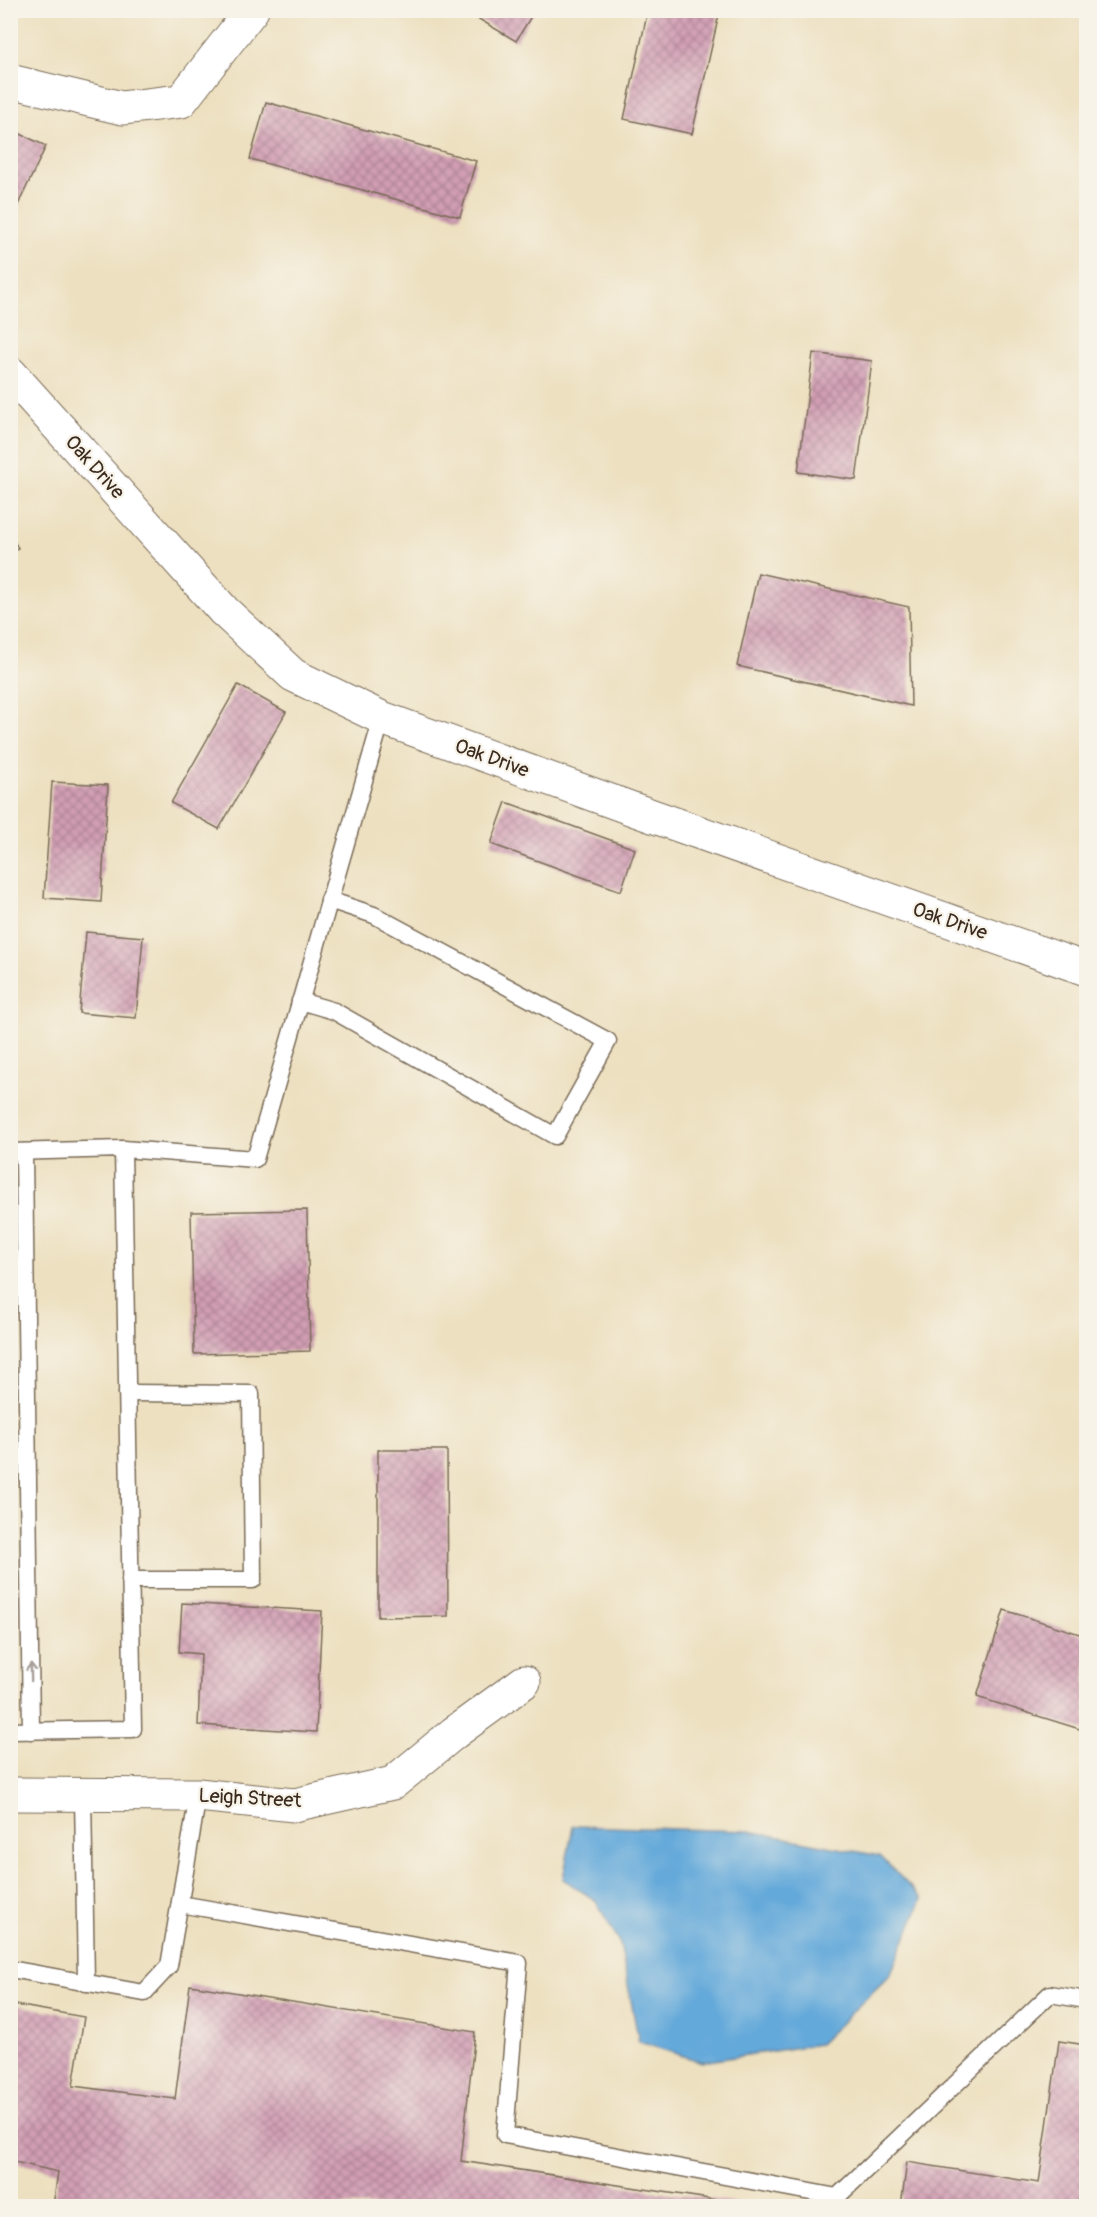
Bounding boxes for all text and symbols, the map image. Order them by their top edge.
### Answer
street label: Oak Drive [60,430,130,504]
street label: Oak Drive [451,733,533,783]
street label: Oak Drive [909,897,991,945]
one-way arrow [25,1663,37,1683]
street label: Leigh Street [198,1783,303,1813]

